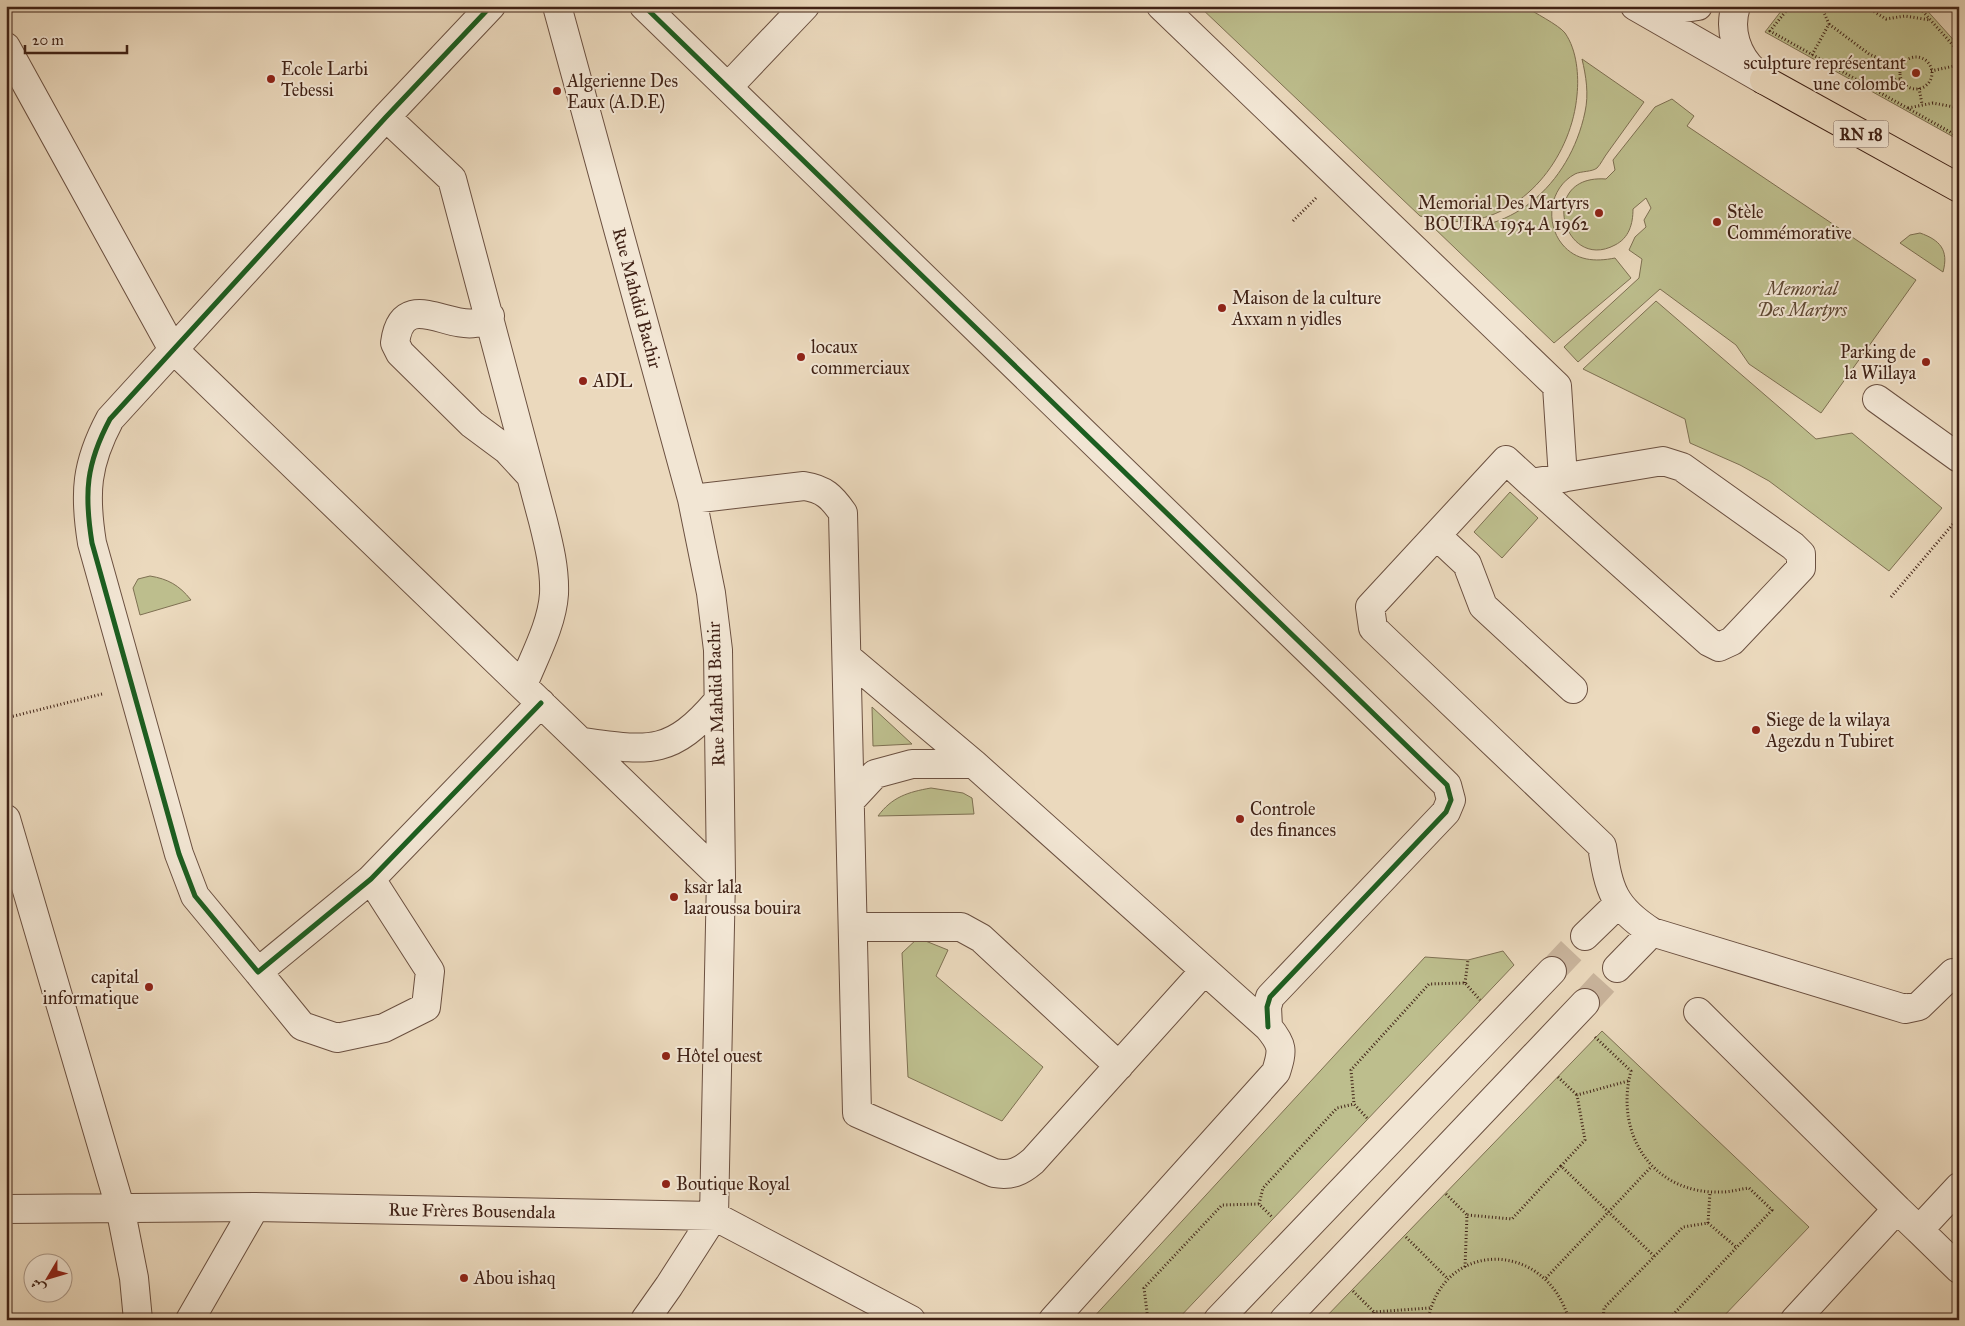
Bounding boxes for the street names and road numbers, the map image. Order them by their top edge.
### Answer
road number: RN 18 [1834,120,1888,148]
street label: Rue Mahdid Bachir [608,225,666,371]
street label: Rue Mahdid Bachir [702,621,730,767]
street label: Rue Frères Bousendala [388,1199,556,1223]

